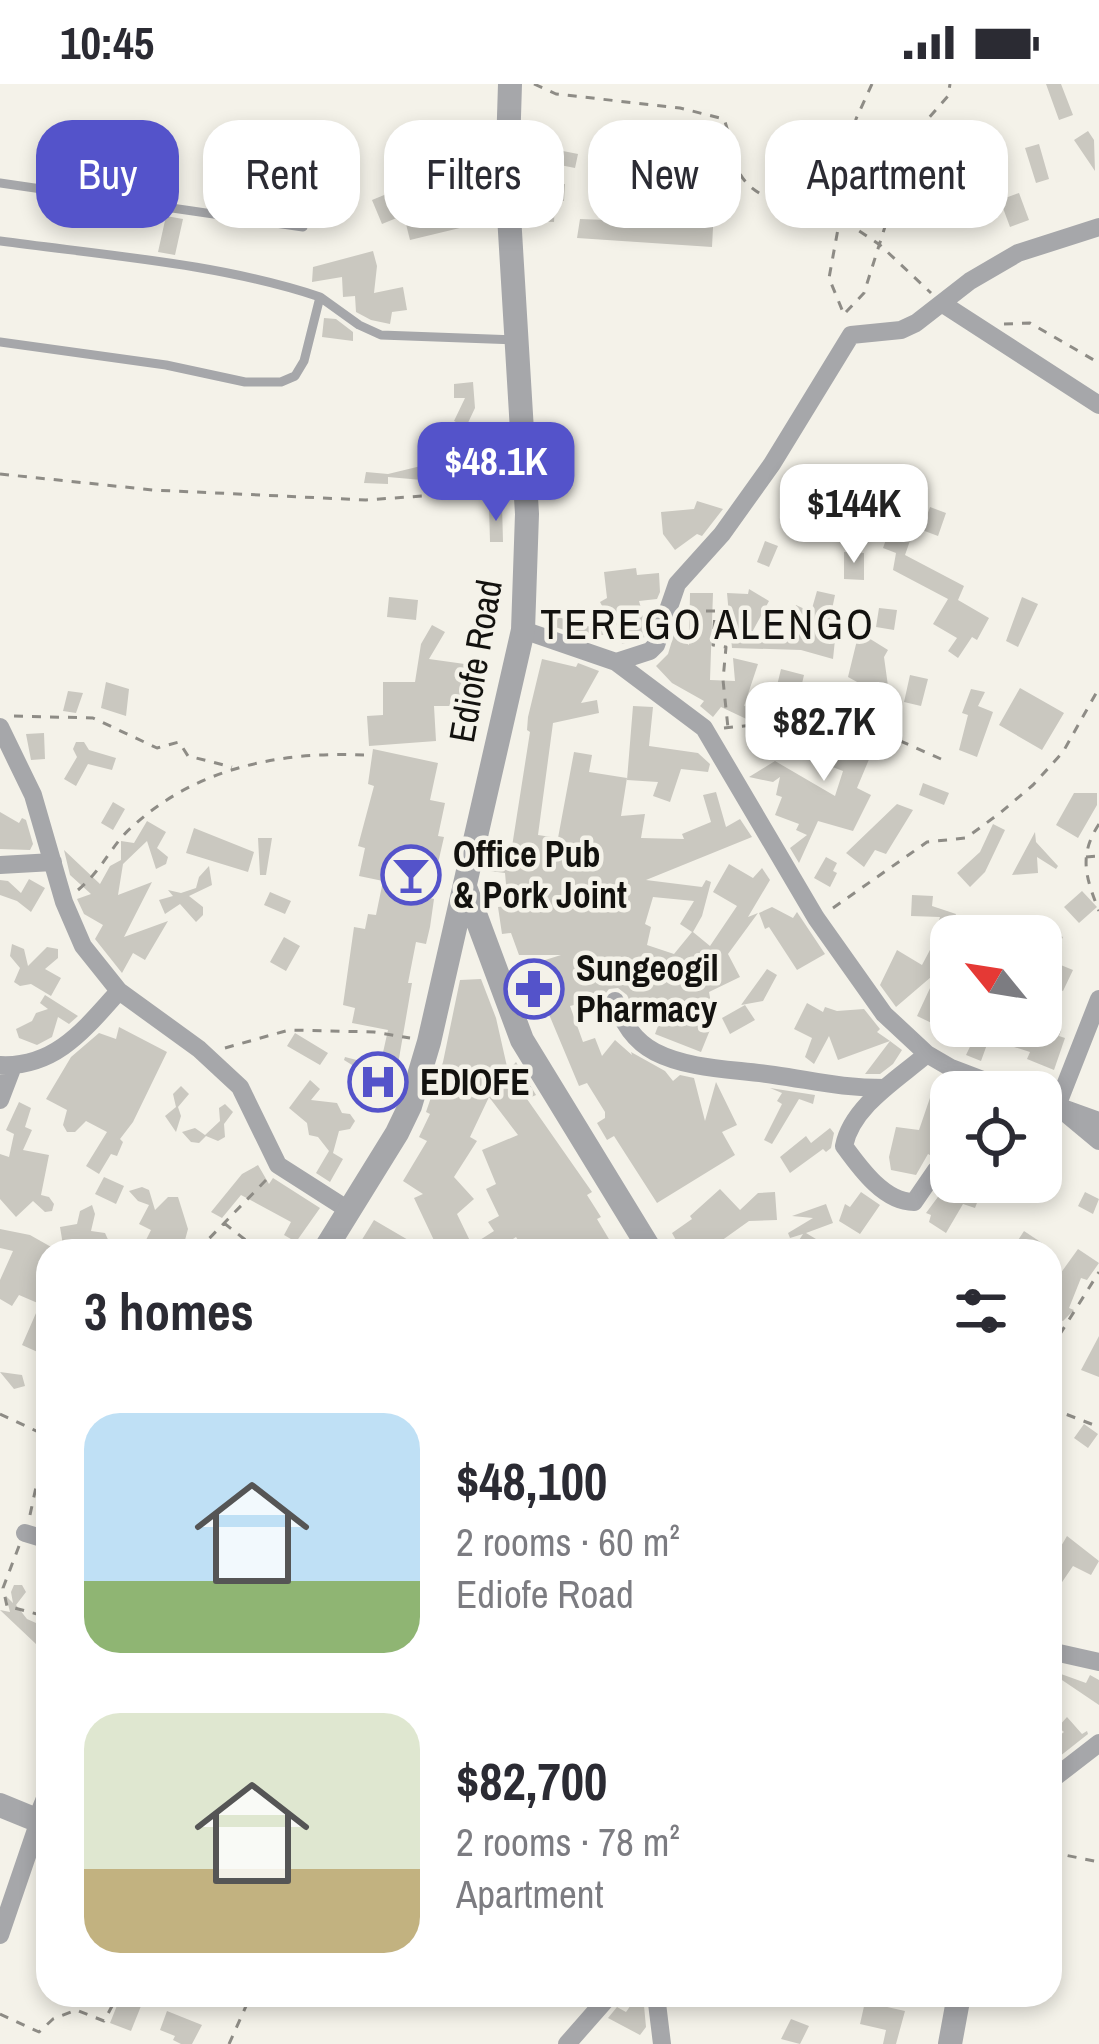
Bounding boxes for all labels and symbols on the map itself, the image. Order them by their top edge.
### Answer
pin: $48.1K [398,422,594,524]
pin: $144K [770,464,938,566]
street label: Ediofe Road [437,576,513,746]
district label: TEREGO ALENGO [540,596,876,652]
pin: $82.7K [726,682,922,784]
place label: Office Pub & Pork Joint [453,830,627,919]
bar icon: Office Pub & Pork Joint [380,844,442,906]
north arrow [930,915,1062,1047]
place label: Sungeogil Pharmacy [576,944,719,1033]
pharmacy icon: Sungeogil Pharmacy [503,958,565,1020]
hospital icon: EDIOFE [347,1051,409,1113]
place label: EDIOFE [420,1058,530,1106]

